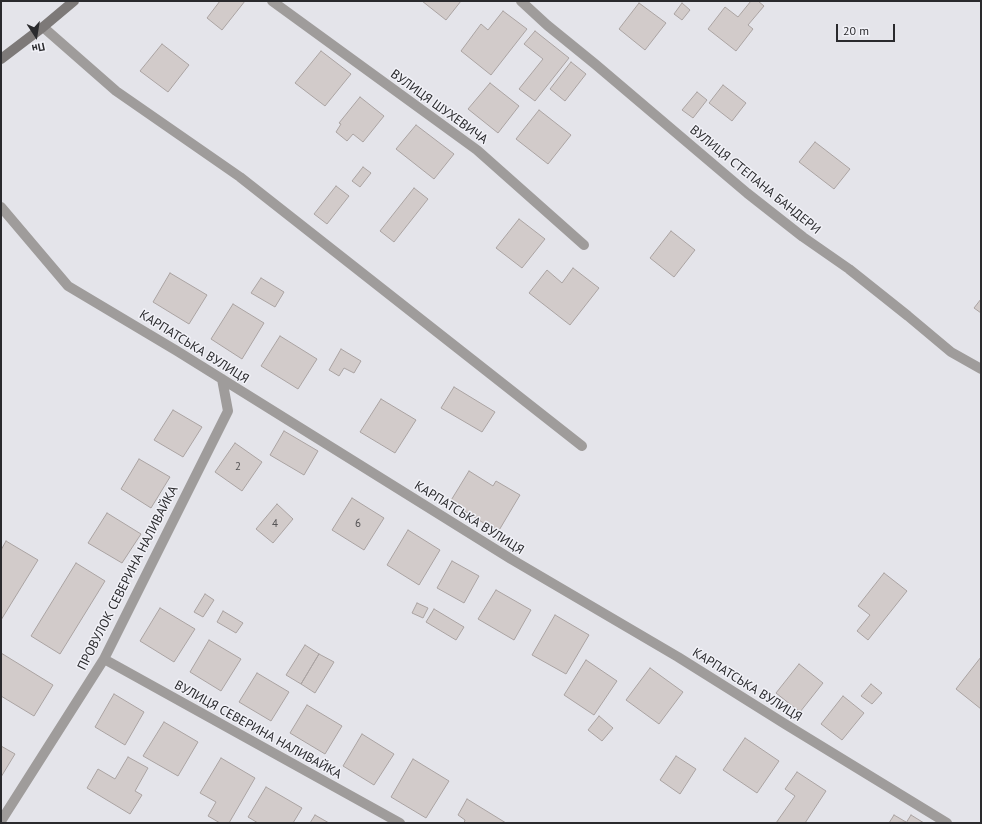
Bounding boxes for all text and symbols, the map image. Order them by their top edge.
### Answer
north arrow [16,16,56,56]
scale bar [838,16,897,42]
text: 20 m [843,23,869,38]
text: Пн [31,40,46,56]
street label: ВУЛИЦЯ ШУХЕВИЧА [387,66,491,148]
street label: ВУЛИЦЯ СТЕПАНА БАНДЕРИ [686,122,824,238]
street label: КАРПАТСЬКА ВУЛИЦЯ [136,307,252,387]
house number: 2 [235,460,241,474]
street label: КАРПАТСЬКА ВУЛИЦЯ [411,478,527,558]
street label: ПРОВУЛОК СЕВЕРИНА НАЛИВАЙКА [75,483,181,673]
house number: 4 [272,517,278,531]
house number: 6 [355,517,361,531]
street label: КАРПАТСЬКА ВУЛИЦЯ [689,645,805,725]
street label: ВУЛИЦЯ СЕВЕРИНА НАЛИВАЙКА [172,677,344,783]

